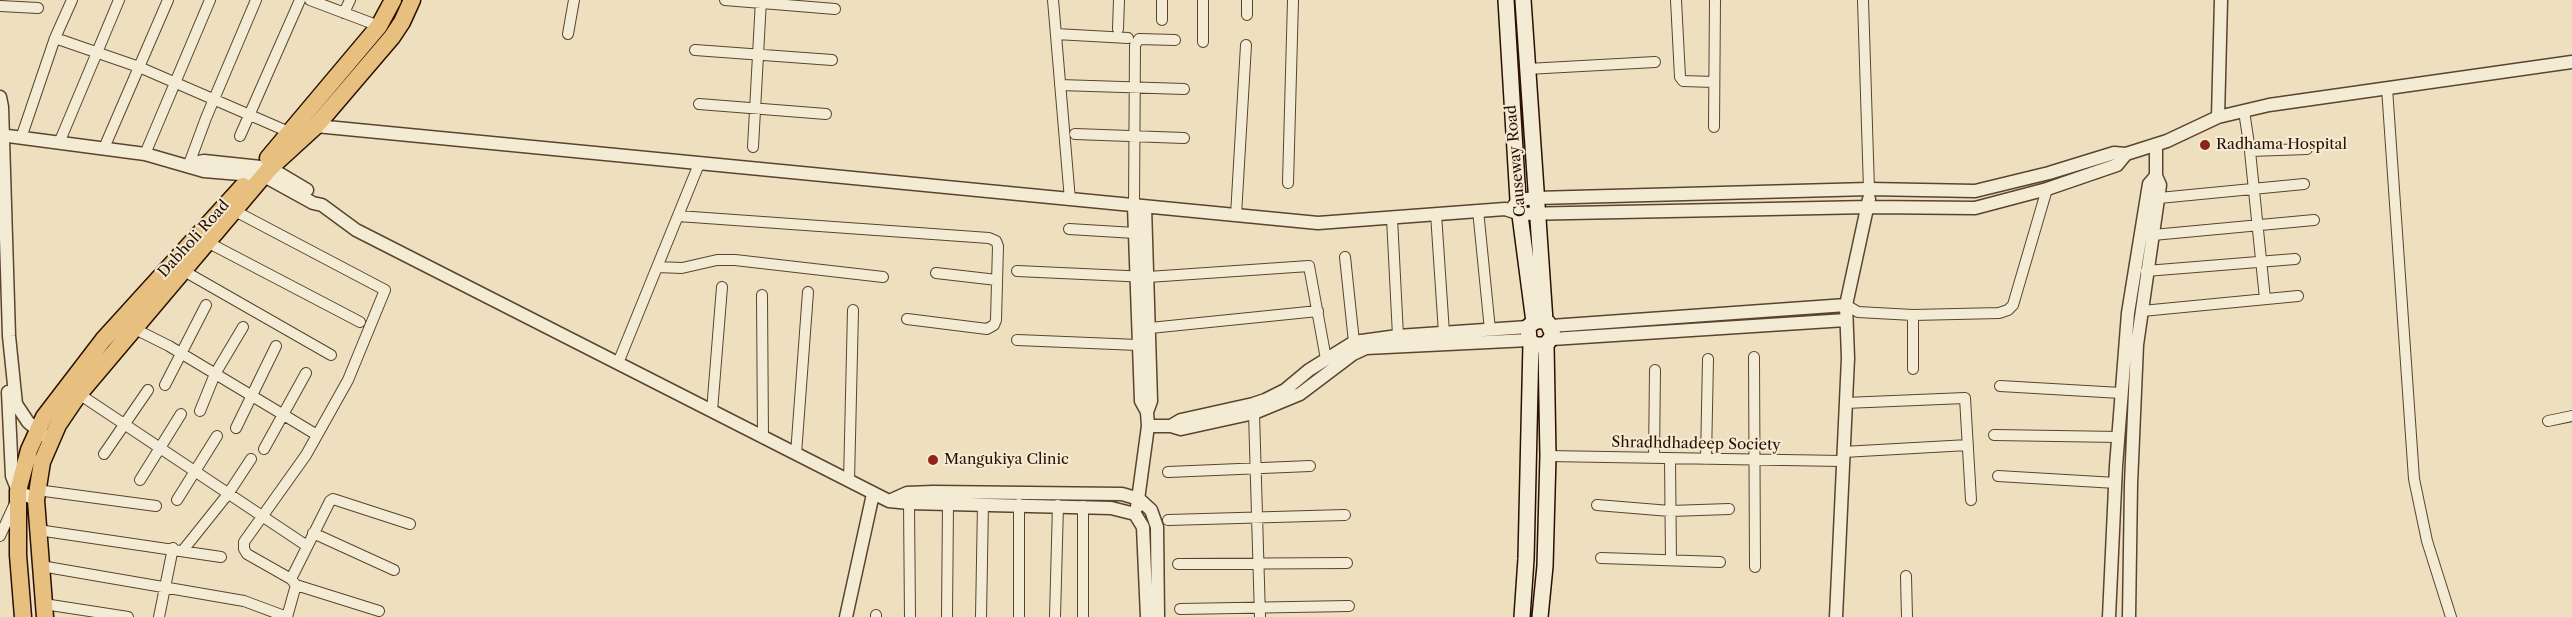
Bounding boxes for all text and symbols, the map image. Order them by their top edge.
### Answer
street label: Causeway Road [1502,104,1530,218]
place label: Radhama Hospital [2216,136,2347,154]
marker: Radhama Hospital [2198,138,2212,152]
street label: Dabholi Road [155,197,233,281]
street label: Shradhdhadeep Society [1611,434,1781,454]
place label: Mangukiya Clinic [944,451,1069,469]
marker: Mangukiya Clinic [926,453,940,467]

